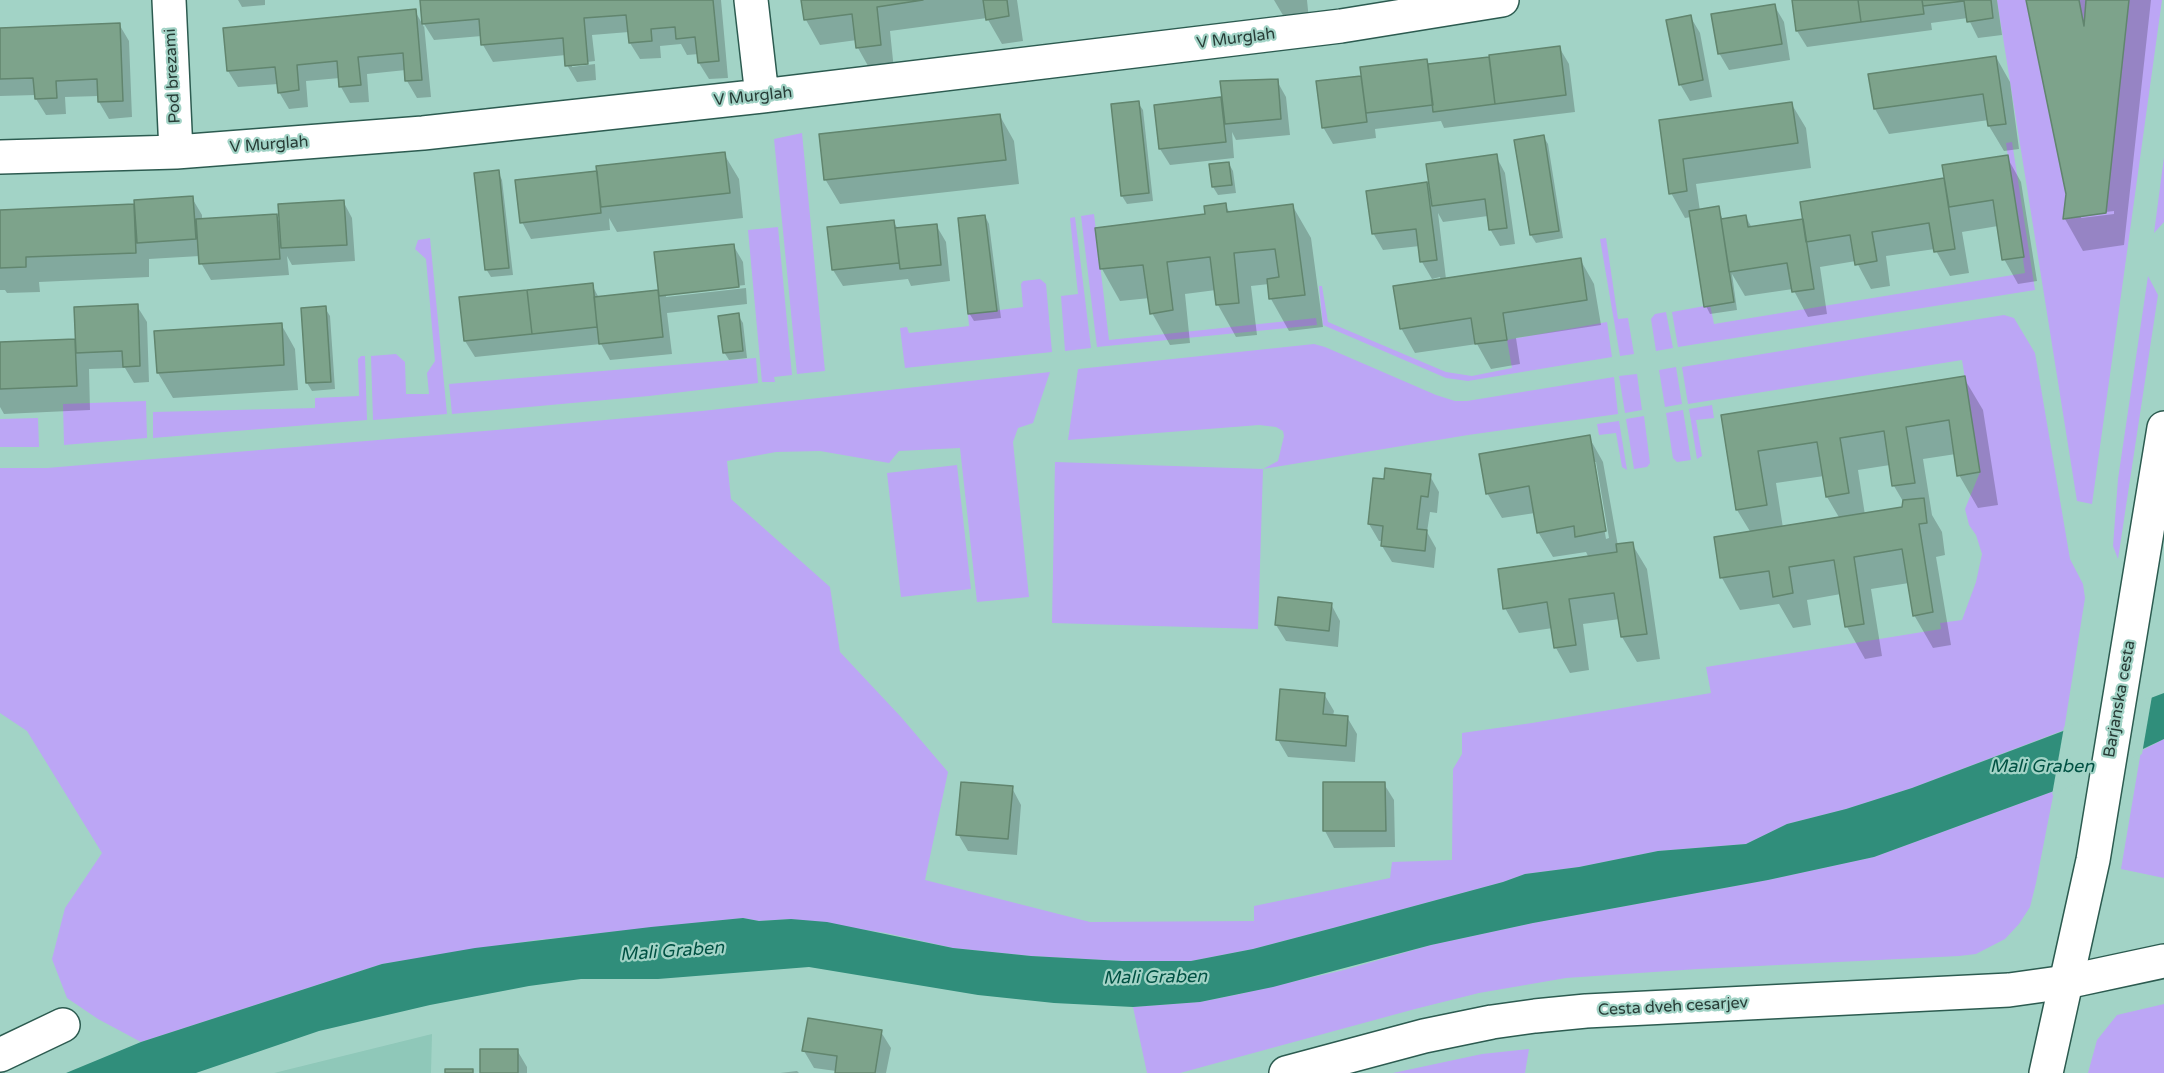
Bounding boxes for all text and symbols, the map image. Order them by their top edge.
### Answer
street label: V Murglah [1196,25,1276,53]
street label: Pod brezami [161,28,185,124]
street label: V Murglah [713,83,793,111]
street label: V Murglah [229,133,309,157]
street label: Barjanska cesta [2100,639,2140,759]
water label: Mali Graben [1990,756,2094,778]
water label: Mali Graben [619,938,725,966]
water label: Mali Graben [1103,966,1207,990]
street label: Cesta dveh cesarjev [1598,993,1748,1021]

